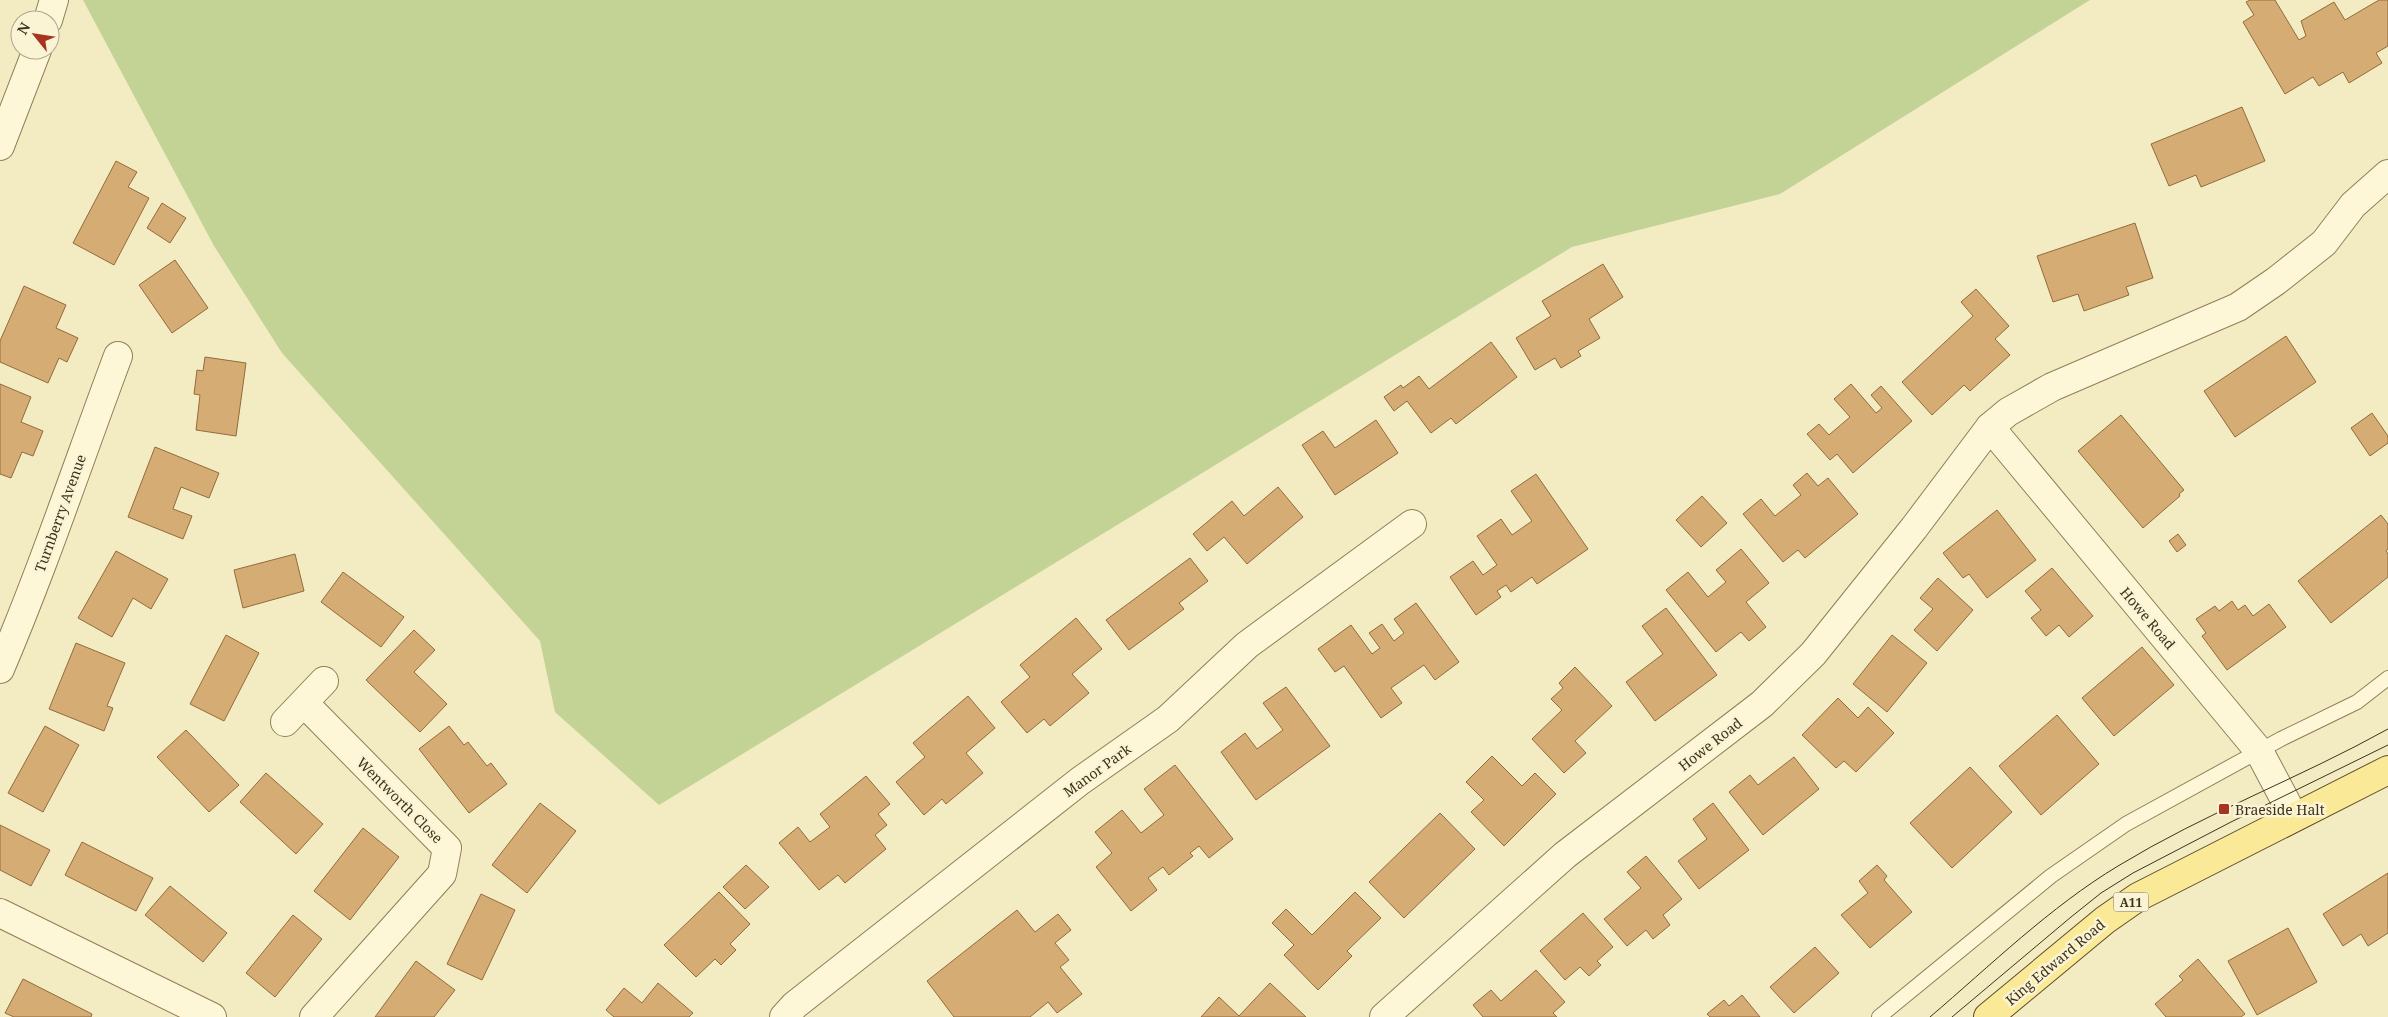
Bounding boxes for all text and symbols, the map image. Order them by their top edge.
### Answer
north arrow [10,10,60,60]
text: N [12,19,34,38]
street label: Turnberry Avenue [30,452,90,574]
street label: Howe Road [2116,583,2180,654]
street label: Howe Road [1674,713,1746,775]
street label: Manor Park [1059,738,1135,801]
street label: Wentworth Close [353,753,447,847]
place label: Braeside Halt [2235,800,2325,819]
marker: Braeside Halt [2217,802,2231,816]
road number: A11 [2114,892,2148,912]
street label: King Edward Road [2001,915,2109,1009]

